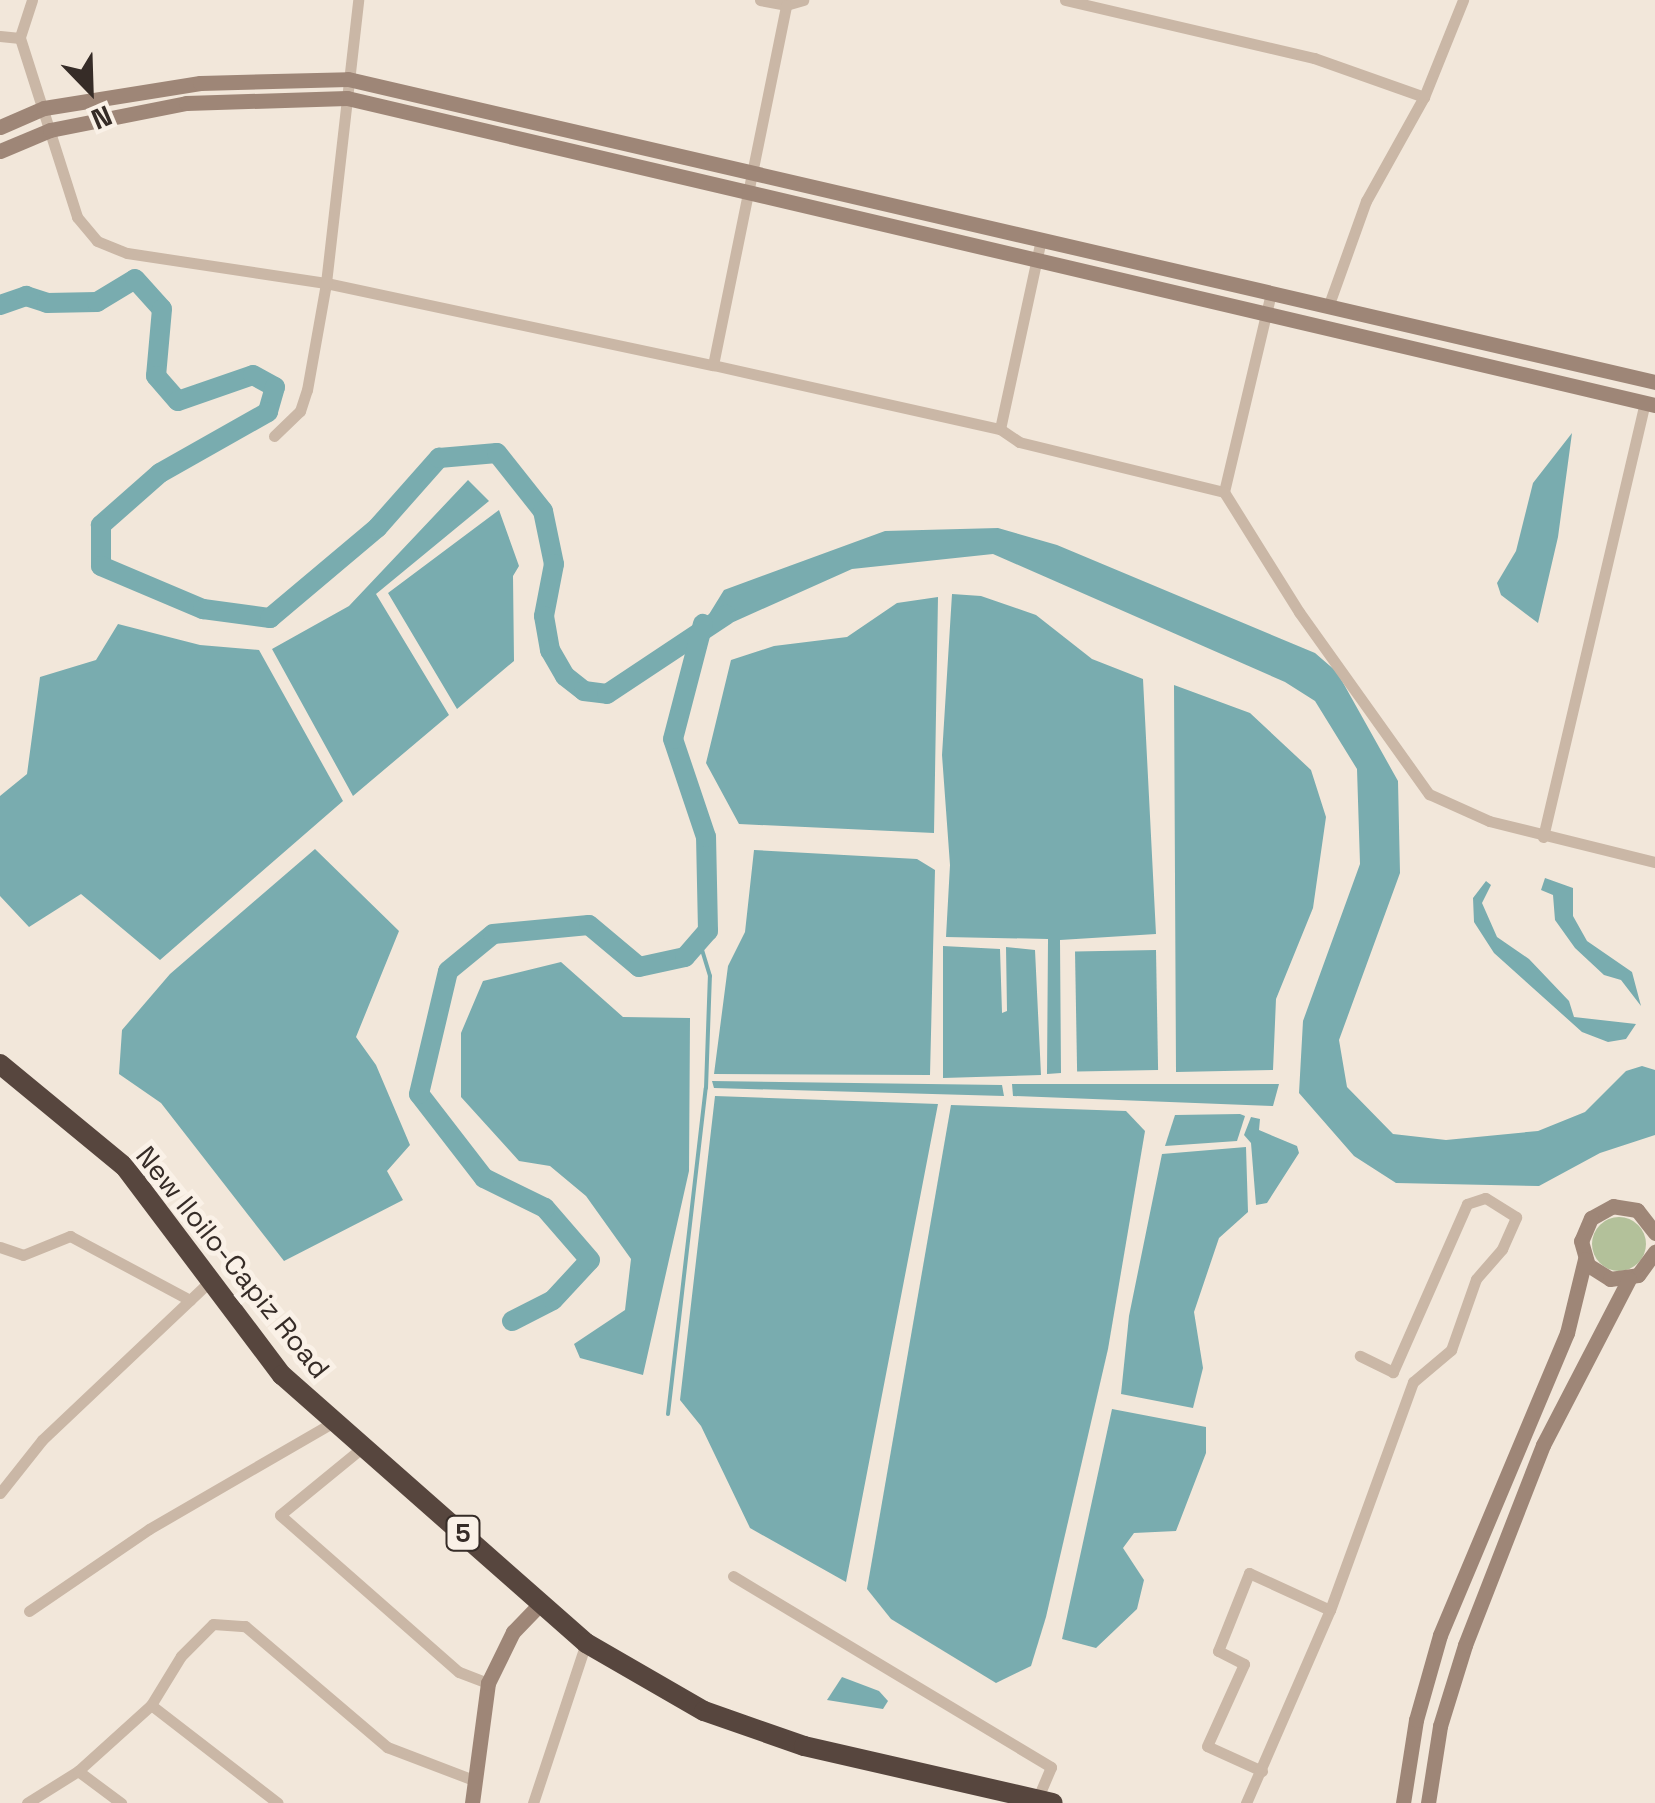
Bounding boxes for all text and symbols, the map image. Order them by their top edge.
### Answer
north arrow [40,40,140,140]
text: N [86,97,117,138]
street label: New Iloilo-Capiz Road [129,1139,337,1385]
road number: 5 [446,1513,480,1553]

